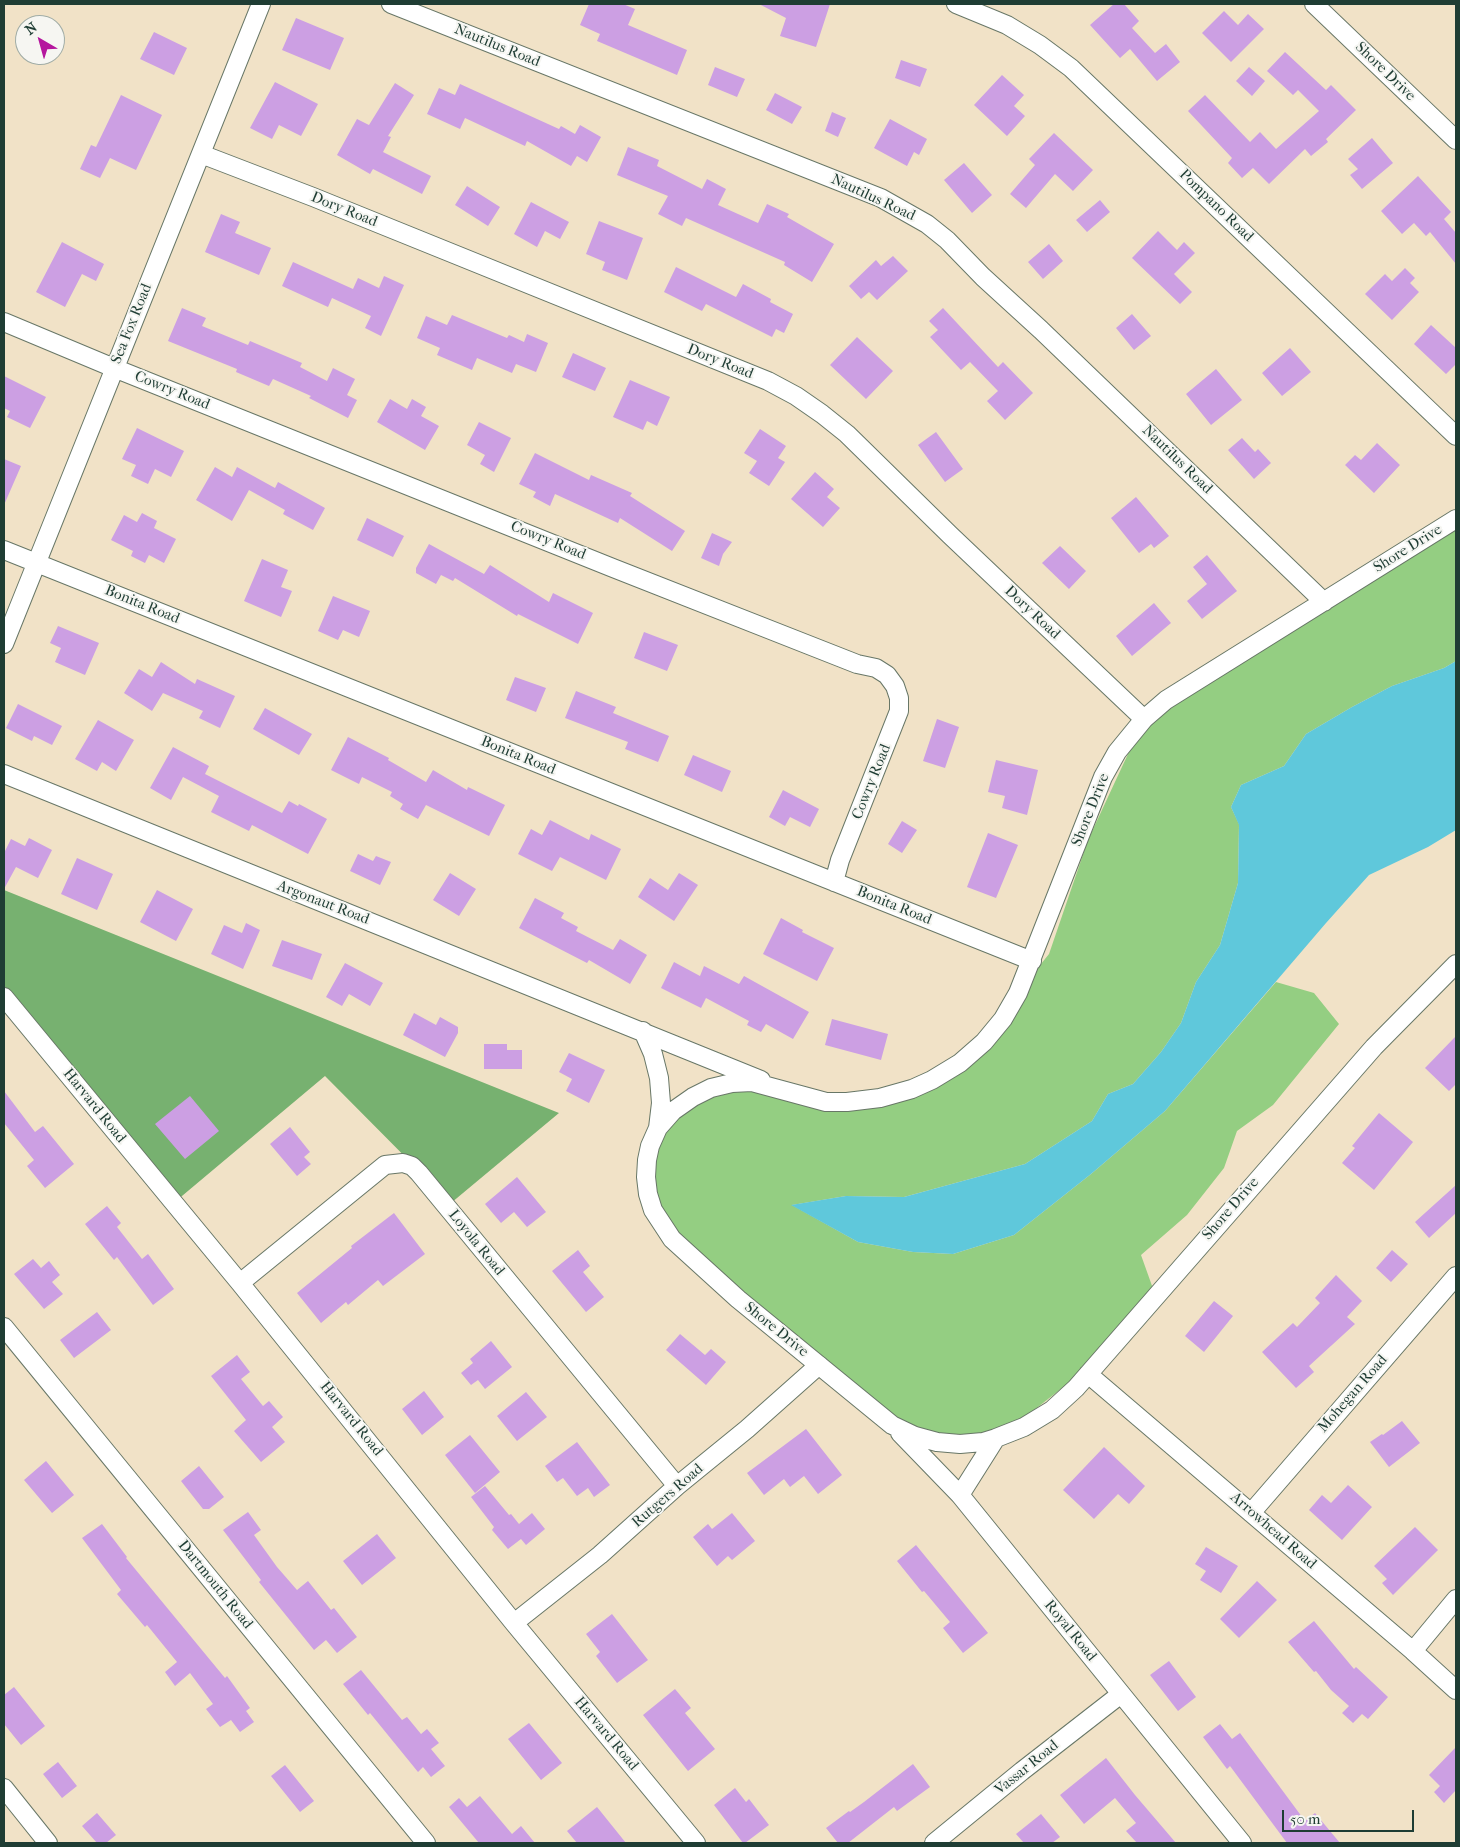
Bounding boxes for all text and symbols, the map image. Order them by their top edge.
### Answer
north arrow [15,15,65,65]
text: N [22,19,40,39]
street label: Nautilus Road [452,21,542,71]
street label: Shore Drive [1351,39,1419,105]
street label: Pompano Road [1175,166,1257,246]
street label: Nautilus Road [828,171,918,225]
street label: Dory Road [308,189,380,231]
street label: Sea Fox Road [108,281,156,367]
street label: Dory Road [684,341,756,383]
street label: Cowry Road [132,368,212,414]
street label: Nautilus Road [1138,422,1216,498]
street label: Cowry Road [508,518,588,564]
street label: Shore Drive [1371,521,1445,577]
street label: Bonita Road [102,582,182,628]
street label: Dory Road [1000,583,1064,643]
street label: Bonita Road [478,733,558,779]
street label: Cowry Road [849,742,895,822]
street label: Shore Drive [1068,771,1114,849]
street label: Argonaut Road [274,877,372,929]
street label: Bonita Road [854,883,934,929]
street label: Harvard Road [59,1065,129,1147]
street label: Shore Drive [1199,1174,1263,1244]
street label: Loyola Road [444,1207,508,1279]
street label: Shore Drive [740,1299,812,1361]
street label: Mohegan Road [1314,1351,1392,1437]
street label: Harvard Road [316,1378,386,1460]
street label: Rutgers Road [629,1460,707,1532]
street label: Arrowhead Road [1226,1489,1320,1573]
street label: Dartmouth Road [174,1537,256,1633]
street label: Royal Road [1040,1597,1100,1665]
street label: Harvard Road [570,1694,642,1774]
street label: Vassar Road [992,1737,1062,1799]
scale bar [1285,1800,1418,1832]
text: 50 m [1290,1810,1320,1828]

